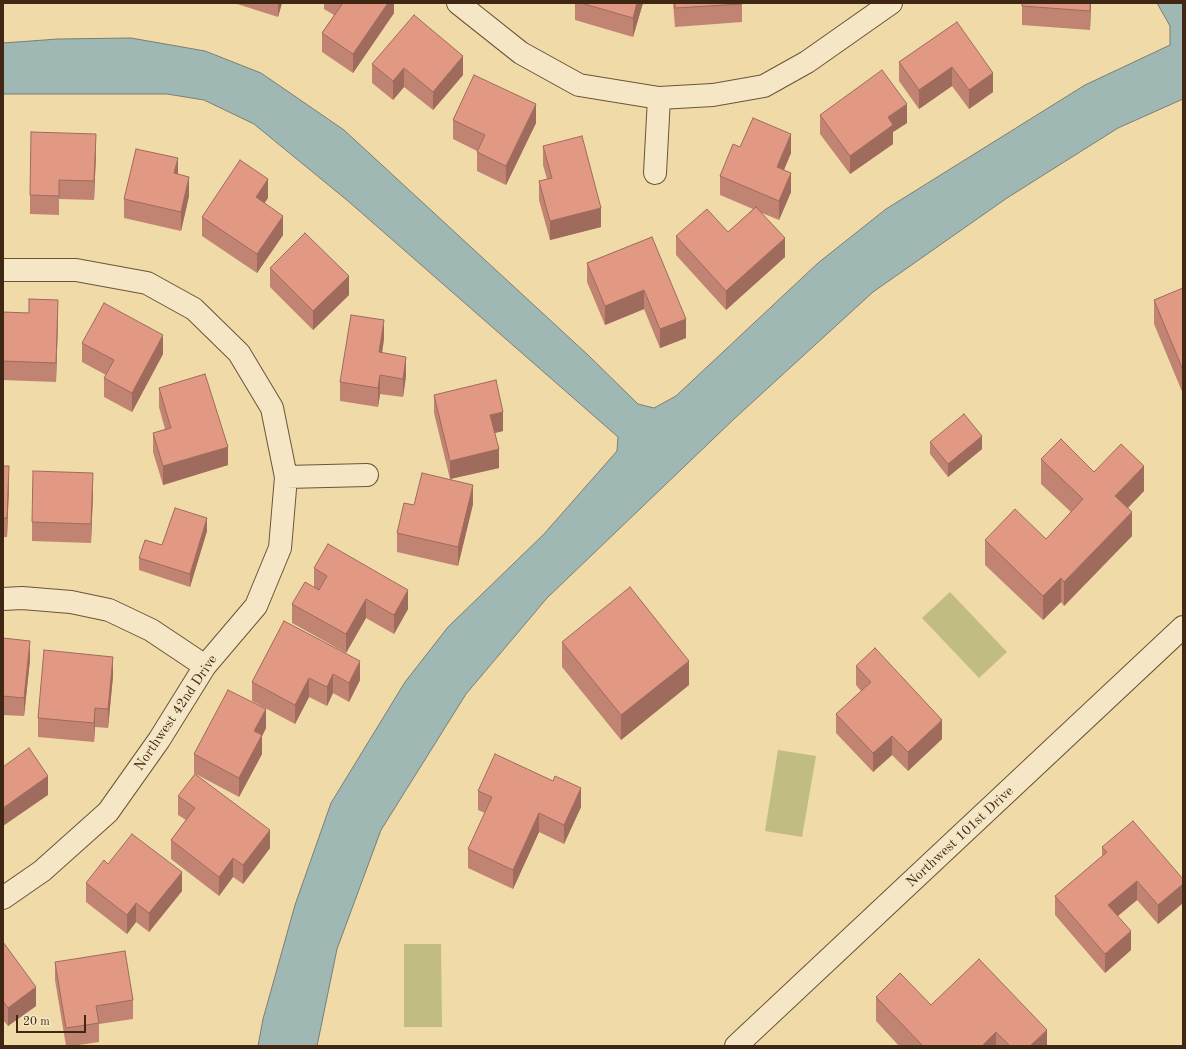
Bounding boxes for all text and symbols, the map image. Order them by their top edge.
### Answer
street label: Northwest 42nd Drive [131,652,221,774]
street label: Northwest 101st Drive [903,783,1017,891]
scale bar [18,1007,88,1033]
text: 20 m [23,1016,50,1028]

